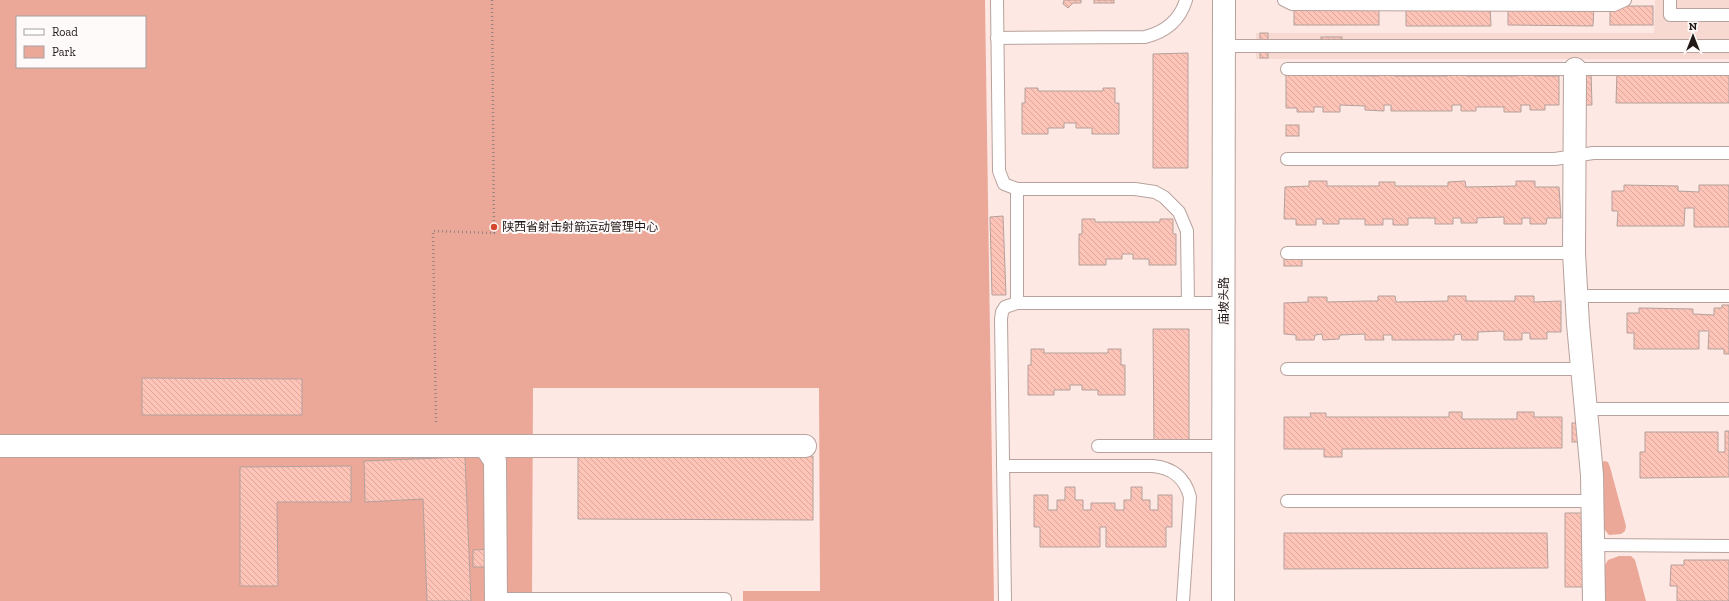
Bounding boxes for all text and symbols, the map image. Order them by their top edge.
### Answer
legend [16,16,146,68]
north arrow [1673,16,1713,56]
text: N [1689,20,1698,33]
text: Road [52,25,78,39]
text: Park [52,45,77,59]
place label: 陕西省射击射箭运动管理中心 [502,220,658,234]
marker: 陕西省射击射箭运动管理中心 [489,222,499,232]
street label: 庙坡头路 [1217,277,1231,325]

